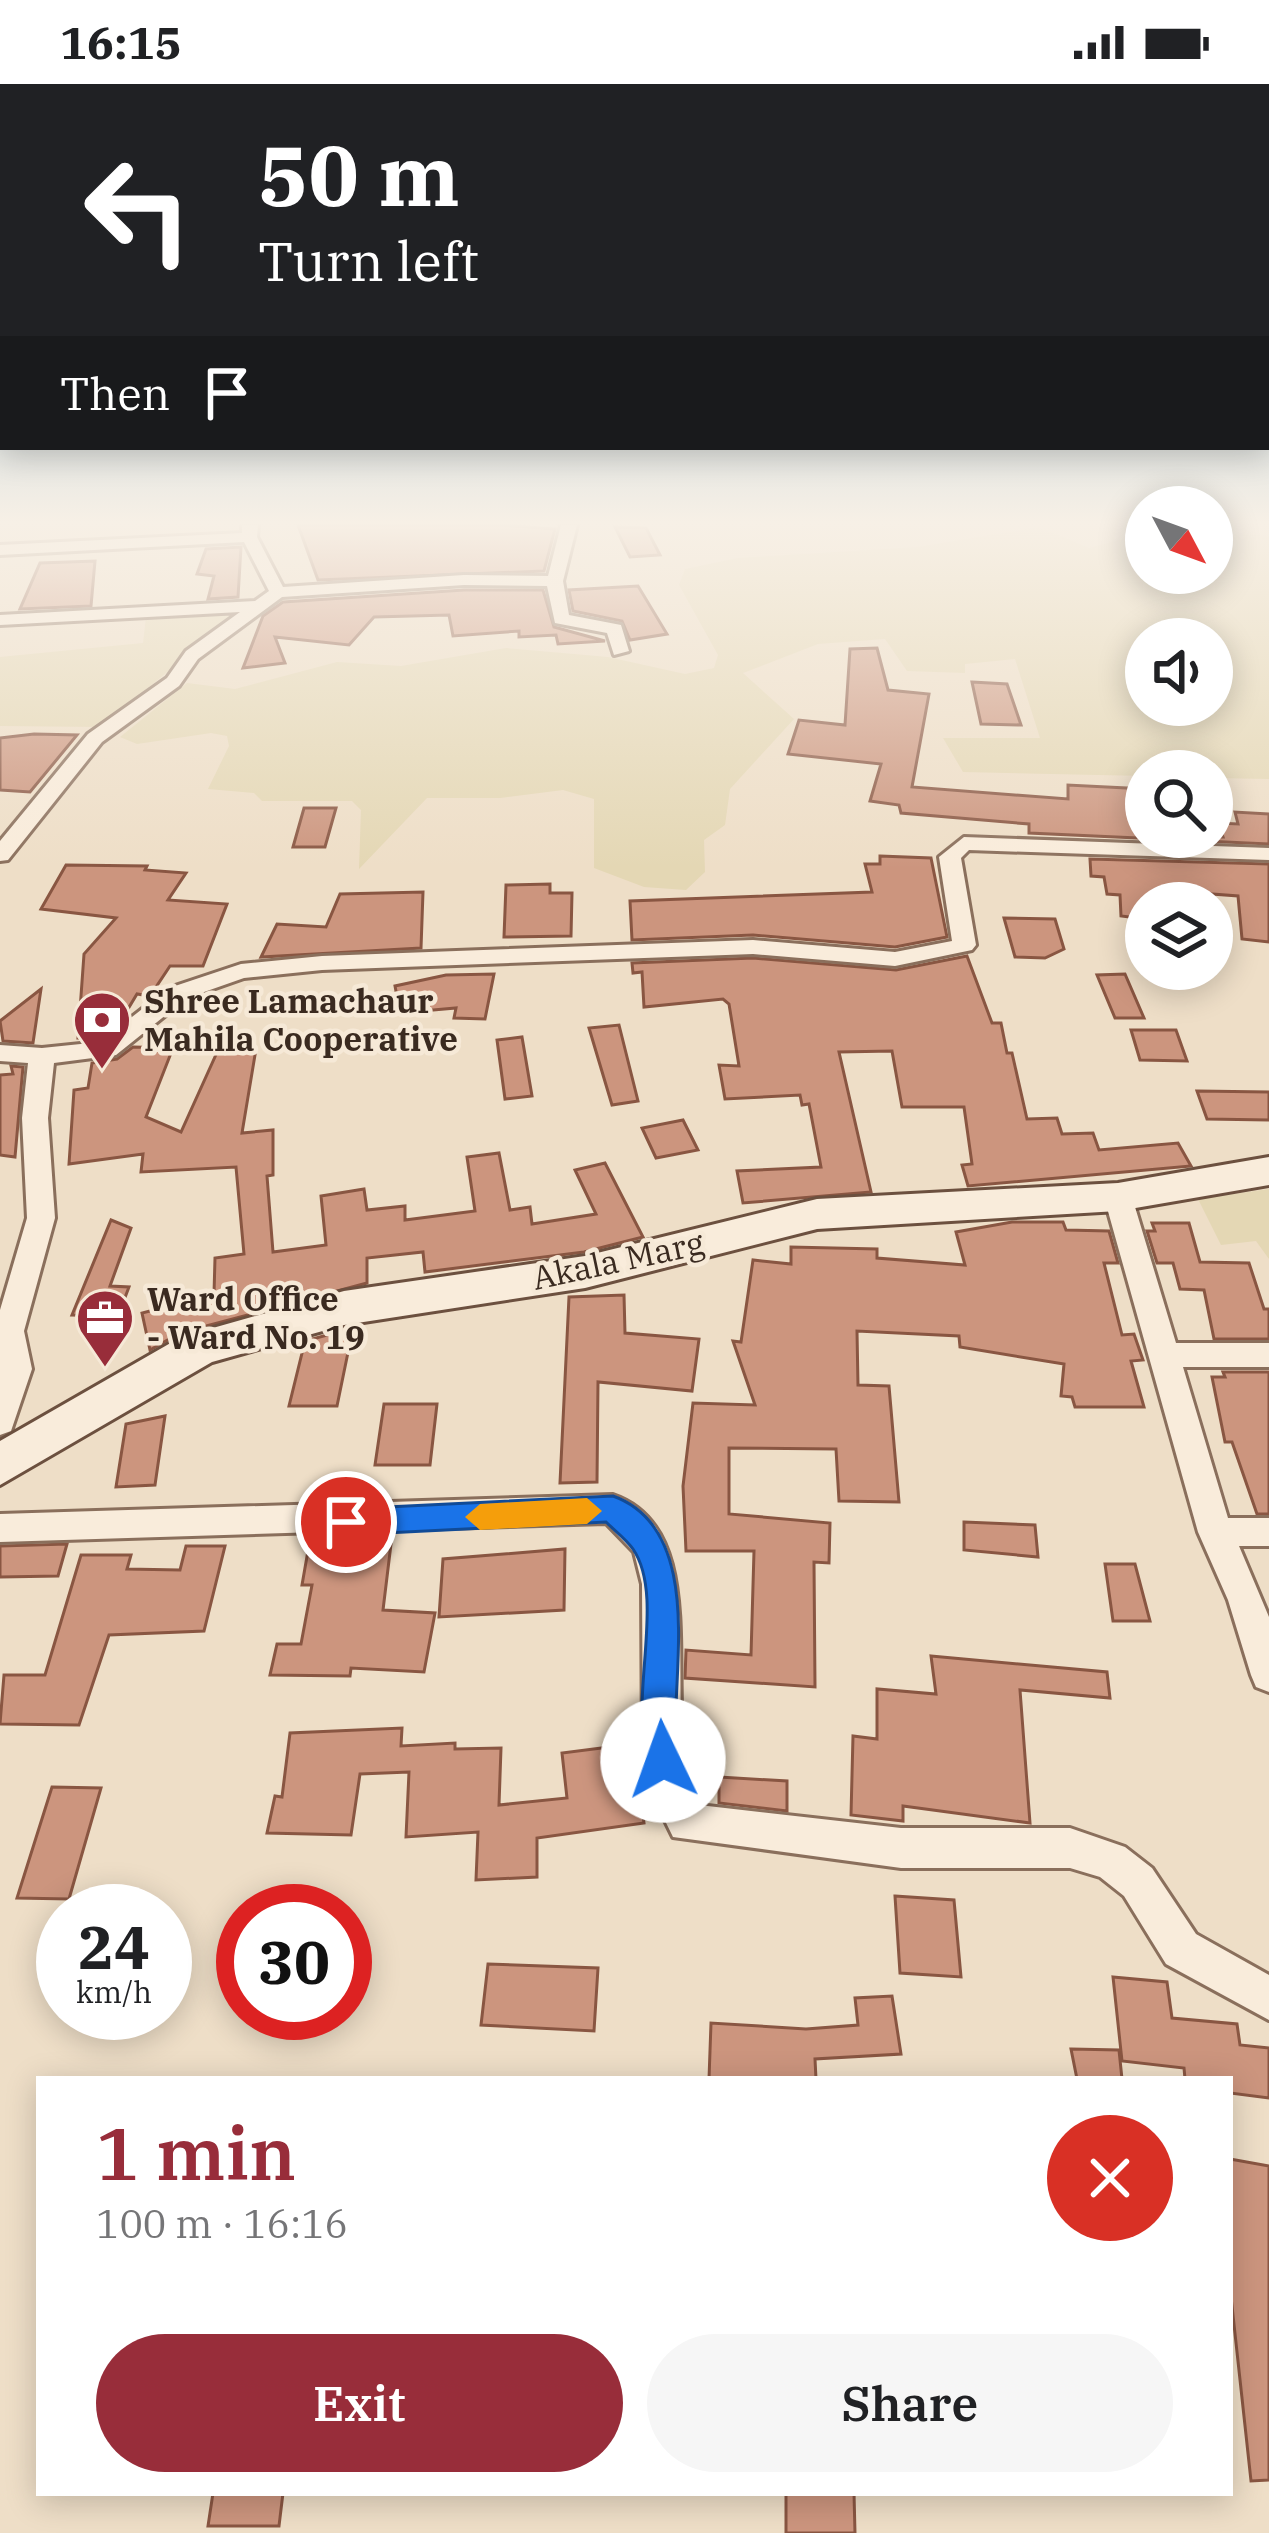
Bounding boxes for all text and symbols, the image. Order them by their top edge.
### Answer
text: 16:15 [60,13,182,71]
text: 50 m [258,120,460,229]
icon: left [60,132,216,288]
text: Turn left [258,226,479,296]
icon: arrive [194,360,260,426]
text: Then [60,364,170,422]
north arrow [1125,486,1233,594]
map controls [1125,486,1233,990]
button: sound [1125,618,1233,726]
button: search [1125,750,1233,858]
button: layers [1125,882,1233,990]
place label: Shree Lamachaur Mahila Cooperative [144,979,458,1060]
bank icon: Shree Lamachaur Mahila Cooperative [71,989,133,1071]
street label: Akala Marg [528,1220,708,1299]
place label: Ward Office - Ward No. 19 [147,1277,365,1358]
office icon: Ward Office - Ward No. 19 [74,1287,136,1369]
pin [295,1471,397,1573]
icon: arrive [313,1489,379,1555]
position arrow [600,1697,726,1823]
speed limit sign: 30 [216,1884,372,2040]
text: 24 [78,1907,150,1986]
text: km/h [76,1972,152,2011]
text: 1 min [96,2106,296,2200]
button: close [1047,2115,1173,2241]
text: 100 m · 16:16 [96,2198,348,2249]
button: Exit [96,2334,623,2472]
button: Share [647,2334,1173,2472]

